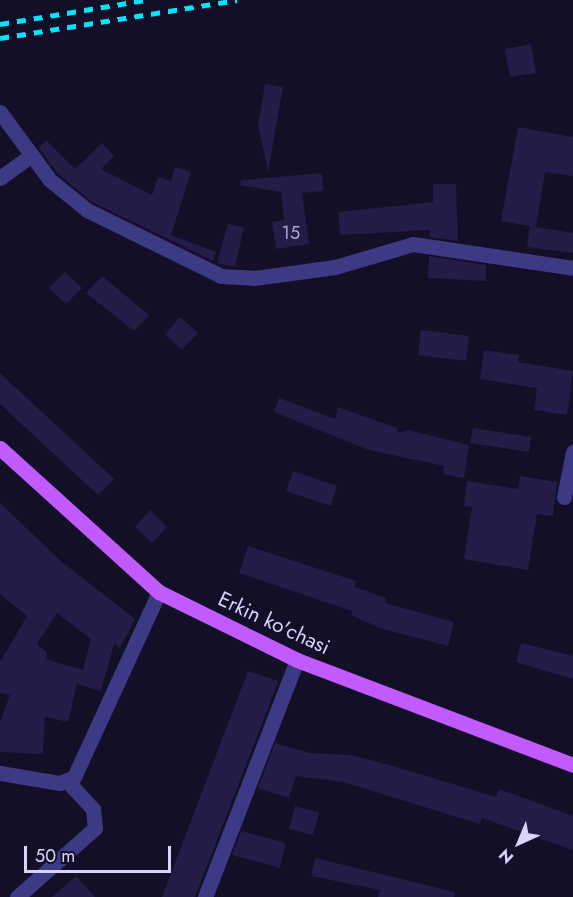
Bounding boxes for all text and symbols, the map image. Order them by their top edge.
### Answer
house number: 15 [282,222,300,244]
street label: Erkin ko'chasi [214,586,334,660]
north arrow [489,813,549,873]
scale bar [27,834,174,872]
text: 50 m [35,843,75,869]
text: N [494,844,519,869]

